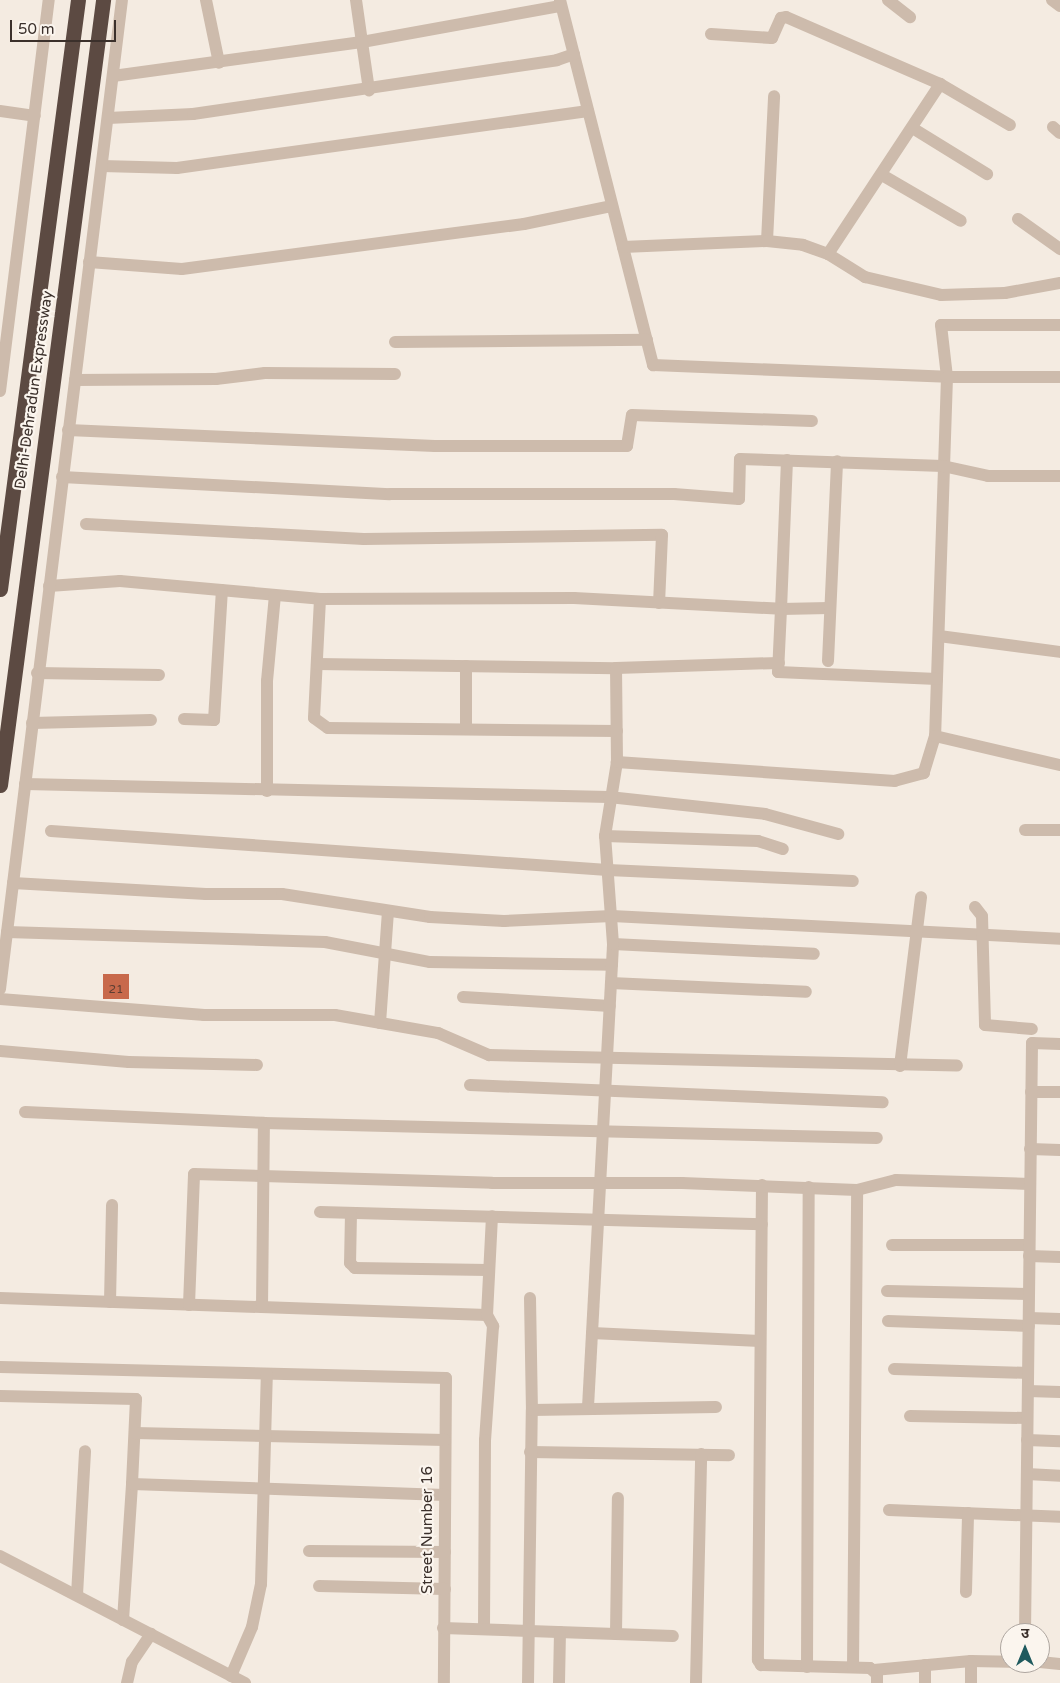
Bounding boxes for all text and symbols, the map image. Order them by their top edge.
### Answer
scale bar [12,10,119,42]
text: 50 m [18,20,55,38]
street label: Delhi-Dehradun Expressway [11,290,57,490]
house number: 21 [108,983,124,997]
street label: Street Number 16 [419,1466,437,1594]
north arrow [1000,1623,1050,1673]
text: उ [1021,1625,1029,1642]

